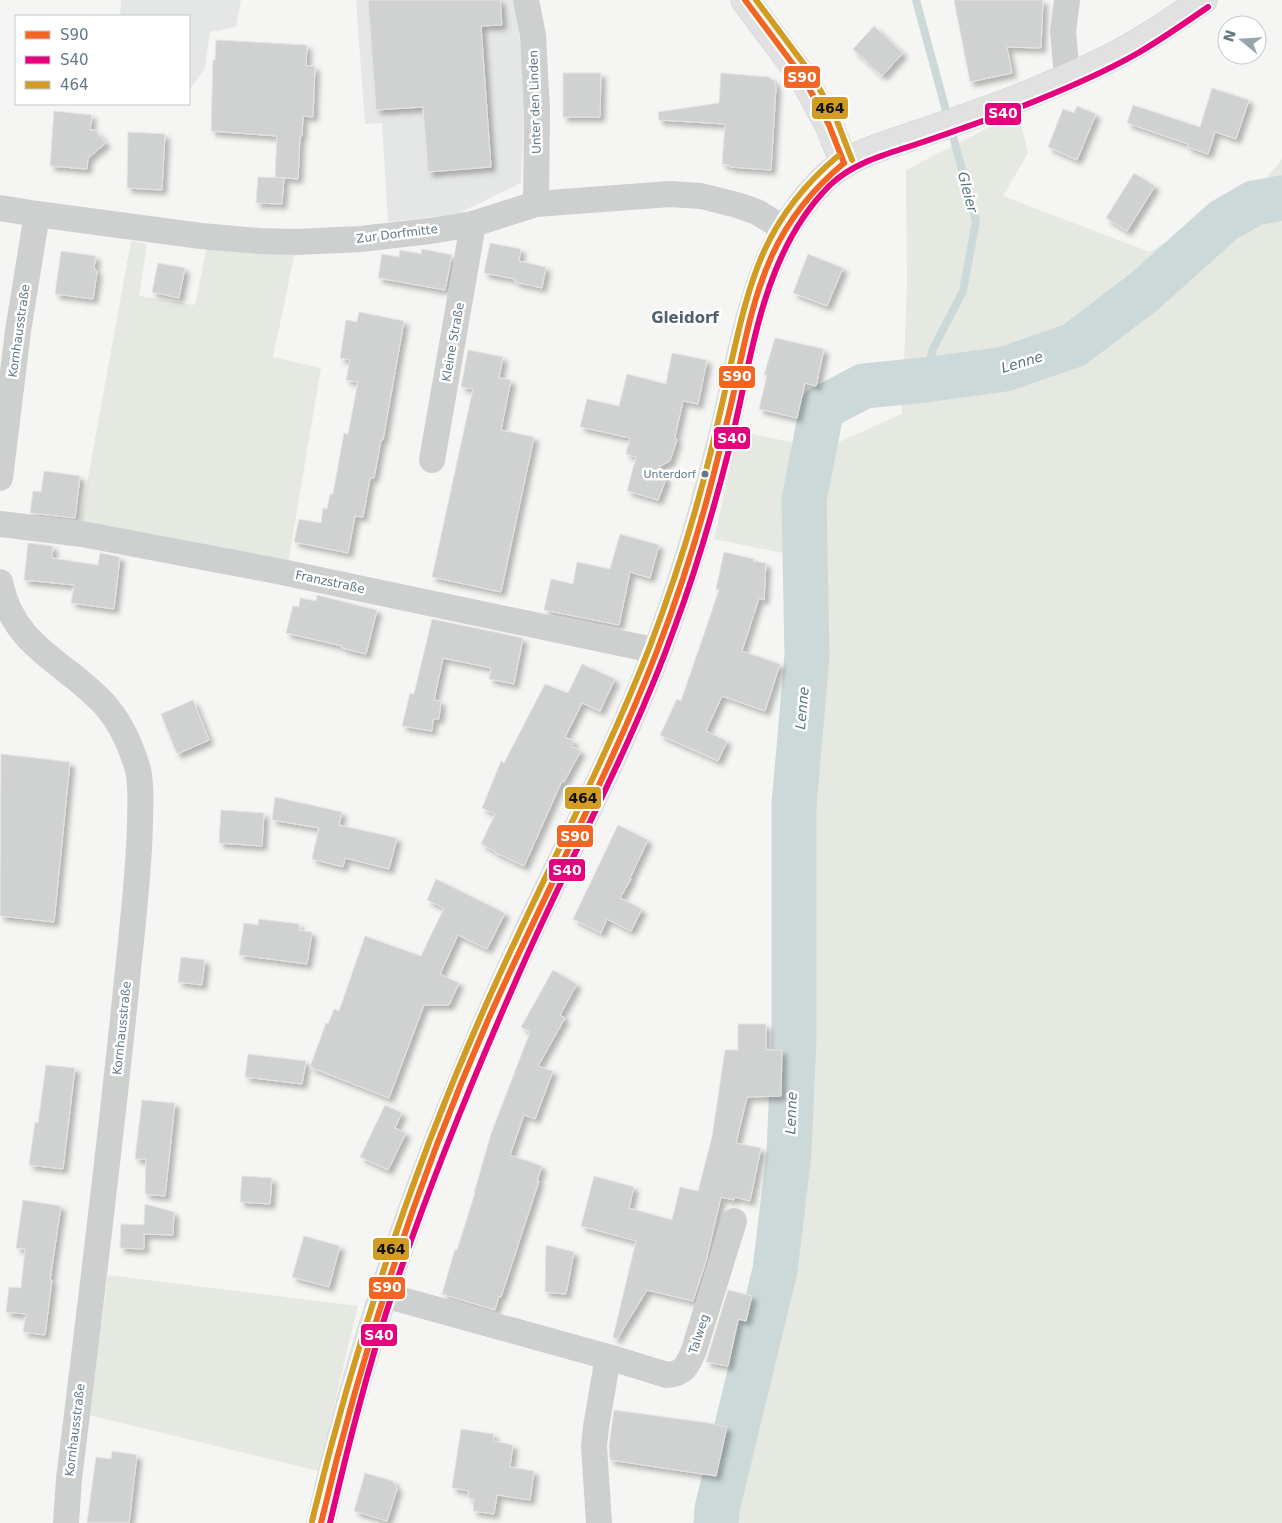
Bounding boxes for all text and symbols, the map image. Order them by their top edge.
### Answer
legend [15,15,190,105]
north arrow [1217,15,1267,65]
text: S90 [60,26,89,44]
text: N [1220,28,1239,44]
street label: Unter den Linden [526,50,544,154]
text: S40 [60,51,89,69]
line badge: S90 [783,65,821,89]
text: S90 [787,69,817,85]
text: 464 [60,76,89,94]
line badge: 464 [811,96,849,120]
text: 464 [815,100,845,116]
line badge: S40 [984,102,1022,126]
text: S40 [988,105,1018,121]
water label: Gleier [955,170,981,215]
street label: Zur Dorfmitte [355,222,439,246]
street label: Kornhausstraße [6,284,32,378]
street label: Kleine Straße [439,301,467,383]
district label: Gleidorf [651,309,719,327]
water label: Lenne [999,348,1045,376]
line badge: S90 [718,365,756,389]
text: S90 [722,368,752,384]
line badge: S40 [713,426,751,450]
text: S40 [717,430,747,446]
place label: Unterdorf [643,468,697,481]
marker: Unterdorf [700,469,710,479]
street label: Franzstraße [294,568,366,596]
water label: Lenne [792,686,812,730]
line badge: 464 [564,786,602,810]
text: 464 [568,790,598,806]
line badge: S90 [556,824,594,848]
text: S90 [560,828,590,844]
line badge: S40 [548,858,586,882]
text: S40 [552,862,582,878]
street label: Kornhausstraße [110,981,134,1075]
water label: Lenne [782,1091,800,1135]
line badge: 464 [372,1237,410,1261]
text: 464 [376,1241,406,1257]
line badge: S90 [368,1276,406,1300]
text: S90 [372,1279,402,1295]
street label: Talweg [686,1312,712,1357]
line badge: S40 [360,1323,398,1347]
text: S40 [364,1327,394,1343]
street label: Kornhausstraße [62,1383,88,1477]

